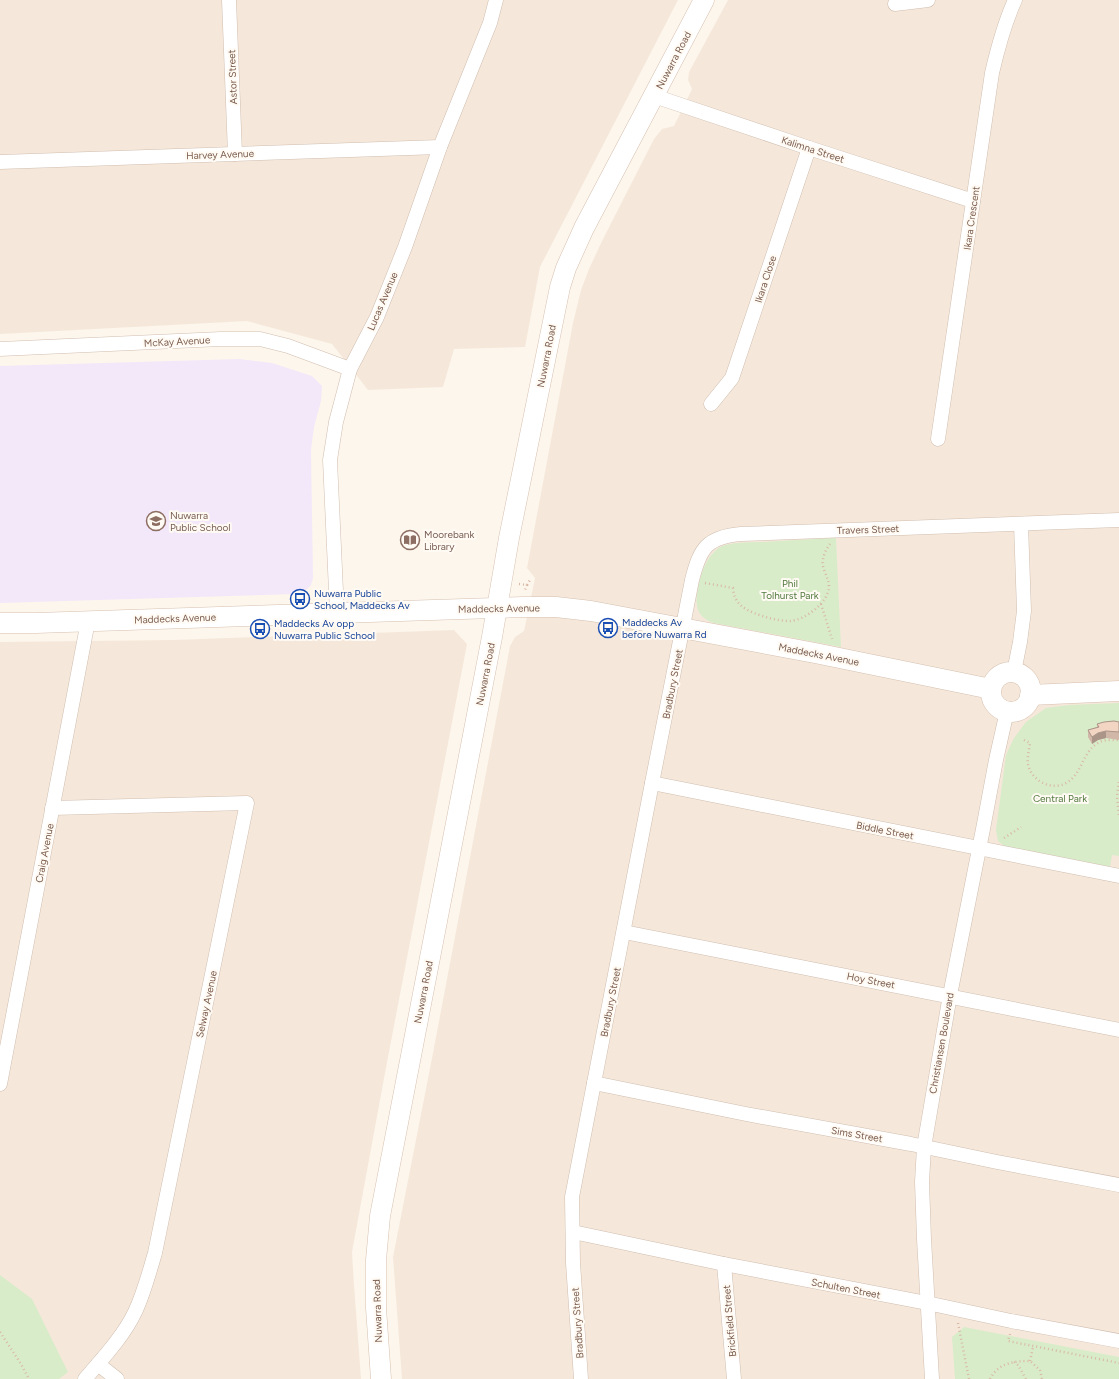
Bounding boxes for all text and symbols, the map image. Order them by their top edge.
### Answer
street label: Nuwarra Road [653,29,694,91]
street label: Astor Street [225,49,240,105]
street label: Kalimna Street [780,133,846,166]
street label: Harvey Avenue [186,147,255,162]
street label: Ikara Crescent [961,185,982,251]
street label: Ikara Close [752,253,779,304]
street label: Lucas Avenue [364,270,401,332]
street label: Nuwarra Road [534,324,559,389]
street label: McKay Avenue [143,333,211,350]
place label: Nuwarra Public School [170,509,231,534]
school or university icon: Nuwarra Public School [145,510,167,532]
street label: Travers Street [837,522,900,537]
place label: Moorebank Library [424,528,474,553]
library icon: Moorebank Library [399,529,421,551]
park label: Phil Tolhurst Park [761,577,819,602]
place label: Nuwarra Public School, Maddecks Av [314,587,410,612]
bus stop icon: Nuwarra Public School, Maddecks Av [289,588,311,610]
street label: Maddecks Avenue [458,601,541,616]
street label: Maddecks Avenue [134,611,217,626]
place label: Maddecks Av before Nuwarra Rd [622,616,707,641]
place label: Maddecks Av opp Nuwarra Public School [274,617,375,642]
bus stop icon: Maddecks Av before Nuwarra Rd [597,617,619,639]
bus stop icon: Maddecks Av opp Nuwarra Public School [249,618,271,640]
street label: Maddecks Avenue [777,640,861,669]
street label: Nuwarra Road [473,642,498,707]
street label: Bradbury Street [659,648,686,720]
park label: Central Park [1033,792,1087,805]
street label: Biddle Street [855,819,915,842]
street label: Craig Avenue [32,822,57,884]
street label: Nuwarra Road [411,960,436,1025]
street label: Bradbury Street [597,966,624,1038]
street label: Selway Avenue [193,969,220,1039]
street label: Hoy Street [846,969,896,992]
street label: Christiansen Boulevard [926,991,957,1095]
street label: Sims Street [830,1124,884,1145]
street label: Schulten Street [810,1275,882,1302]
street label: Nuwarra Road [370,1279,385,1343]
street label: Brickfield Street [720,1284,739,1357]
street label: Bradbury Street [569,1287,586,1359]

